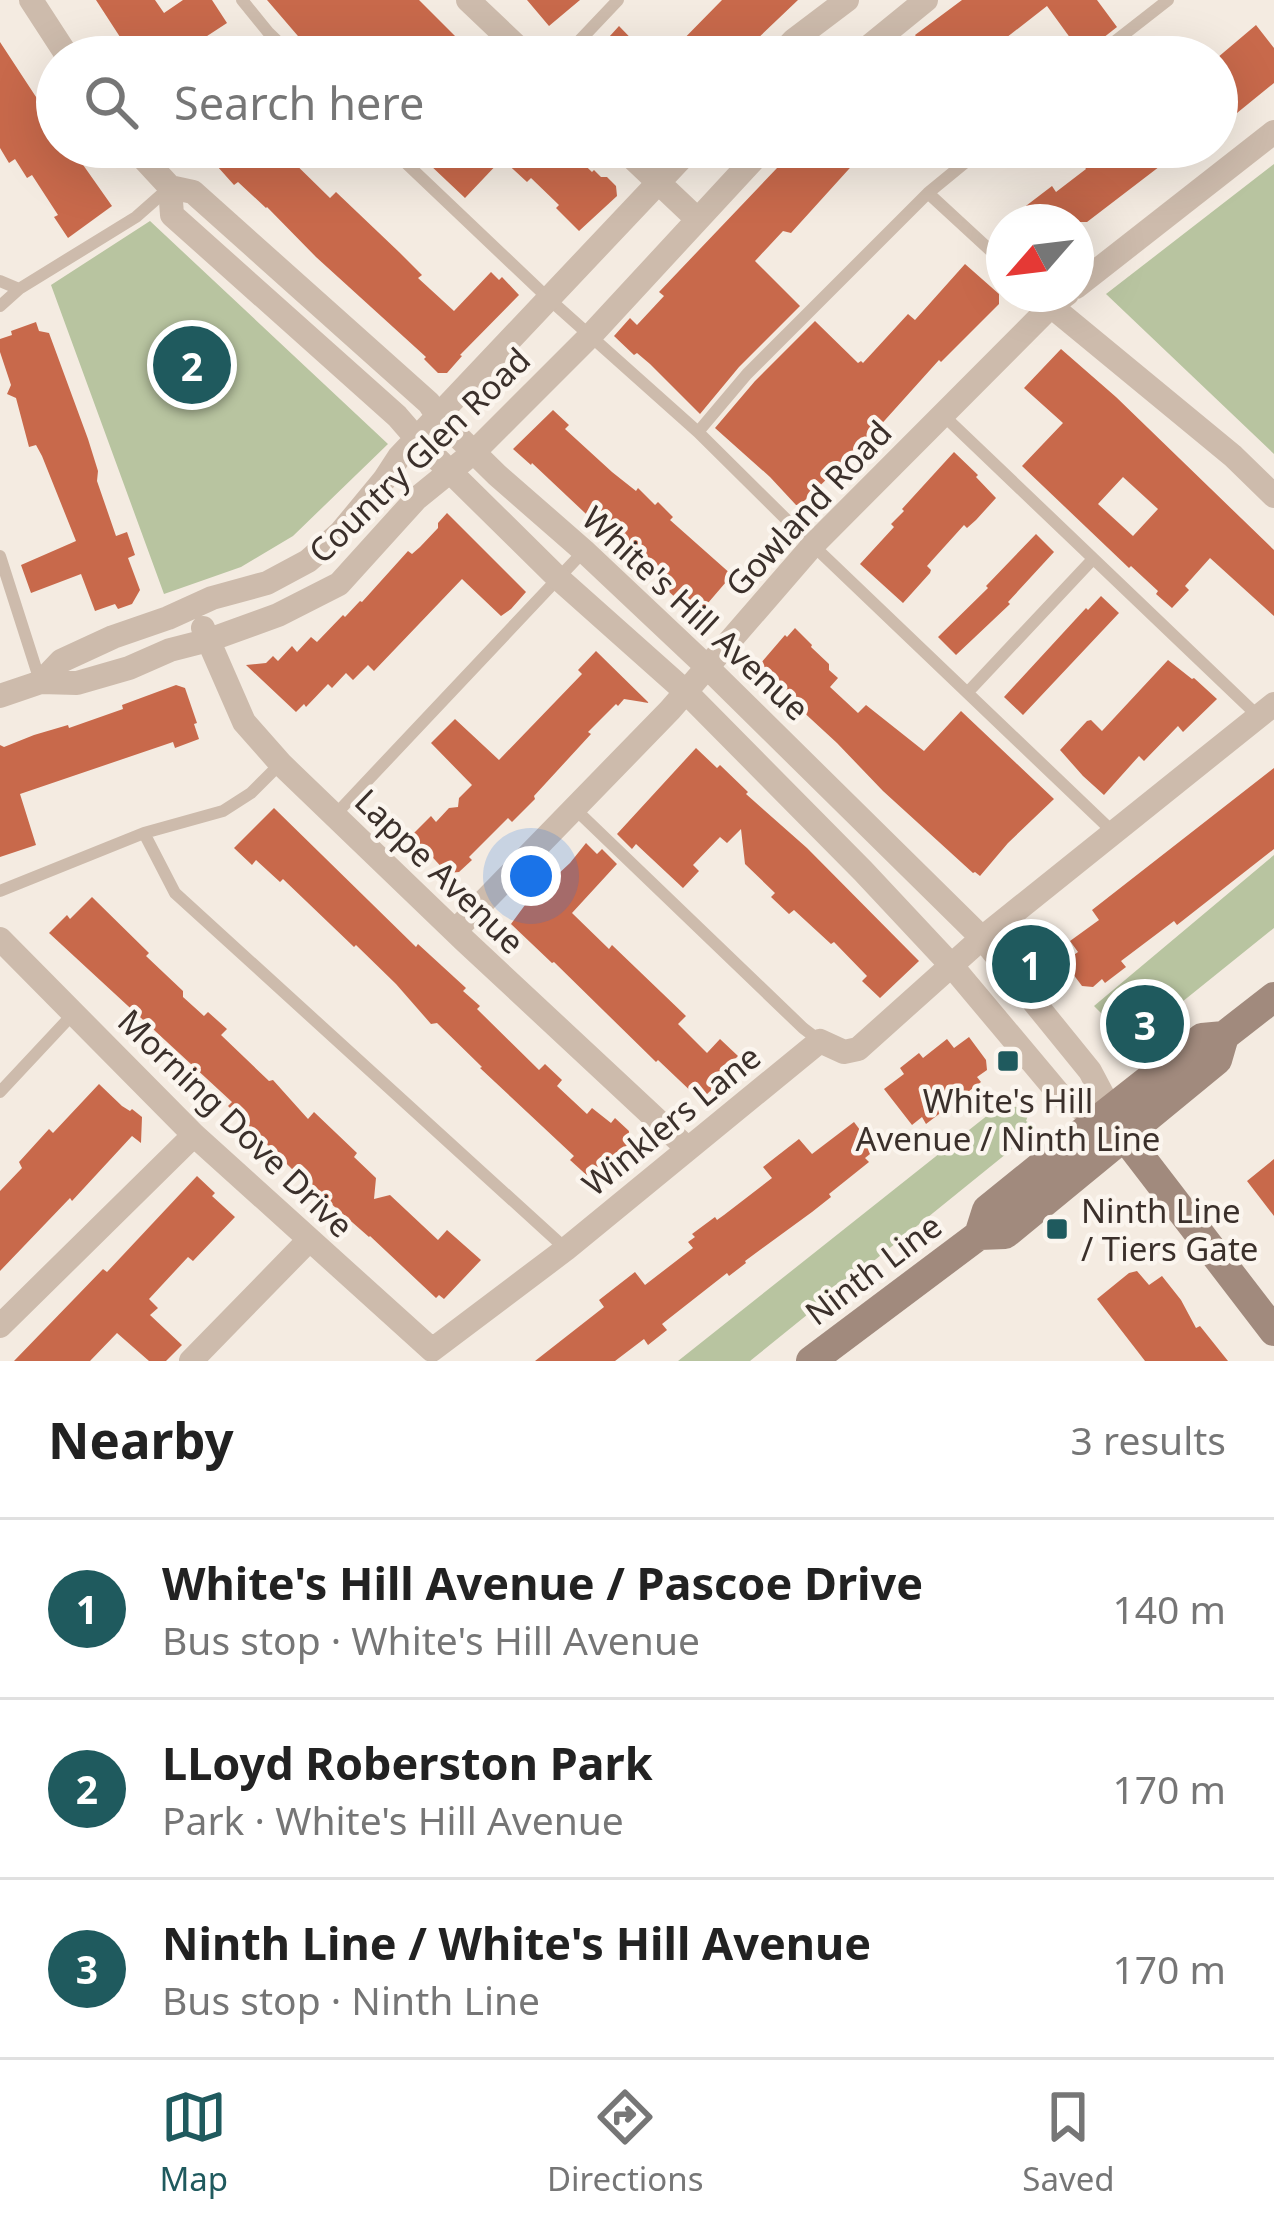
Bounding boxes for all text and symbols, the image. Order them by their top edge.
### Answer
search box [36,36,1238,168]
icon: search [78,69,144,135]
text: Search here [174,72,424,133]
north arrow [986,204,1094,312]
pin: 2 [153,320,231,410]
street label: Country Glen Road [298,337,540,573]
street label: Gowland Road [715,410,901,606]
street label: White's Hill Avenue [573,496,819,730]
street label: Lappe Avenue [345,779,535,963]
your location [501,846,561,906]
pin: 1 [992,919,1070,1009]
pin: 3 [1106,979,1184,1069]
street label: Morning Dove Drive [109,999,363,1247]
street label: Winklers Lane [572,1034,770,1206]
marker: White's Hill Avenue / Ninth Line [995,1048,1021,1074]
place label: White's Hill Avenue / Ninth Line [856,1078,1161,1161]
place label: Ninth Line / Tiers Gate [1081,1188,1258,1271]
street label: Ninth Line [796,1203,950,1335]
marker: Ninth Line / Tiers Gate [1044,1216,1070,1242]
text: Nearby [48,1404,234,1474]
text: 3 results [1071,1413,1226,1466]
text: White's Hill Avenue / Pascoe Drive [162,1552,923,1613]
text: 1 [76,1582,98,1635]
text: 140 m [1112,1582,1226,1635]
text: Bus stop · White's Hill Avenue [162,1613,700,1666]
text: LLoyd Roberston Park [162,1732,653,1793]
text: 2 [76,1762,98,1815]
text: 170 m [1112,1762,1226,1815]
text: Park · White's Hill Avenue [162,1793,624,1846]
text: Ninth Line / White's Hill Avenue [162,1912,871,1973]
text: 3 [76,1942,98,1995]
text: 170 m [1112,1942,1226,1995]
text: Bus stop · Ninth Line [162,1973,540,2026]
tab: Map [159,2084,228,2201]
tab: Directions [547,2084,704,2201]
tab: Saved [1022,2084,1115,2201]

